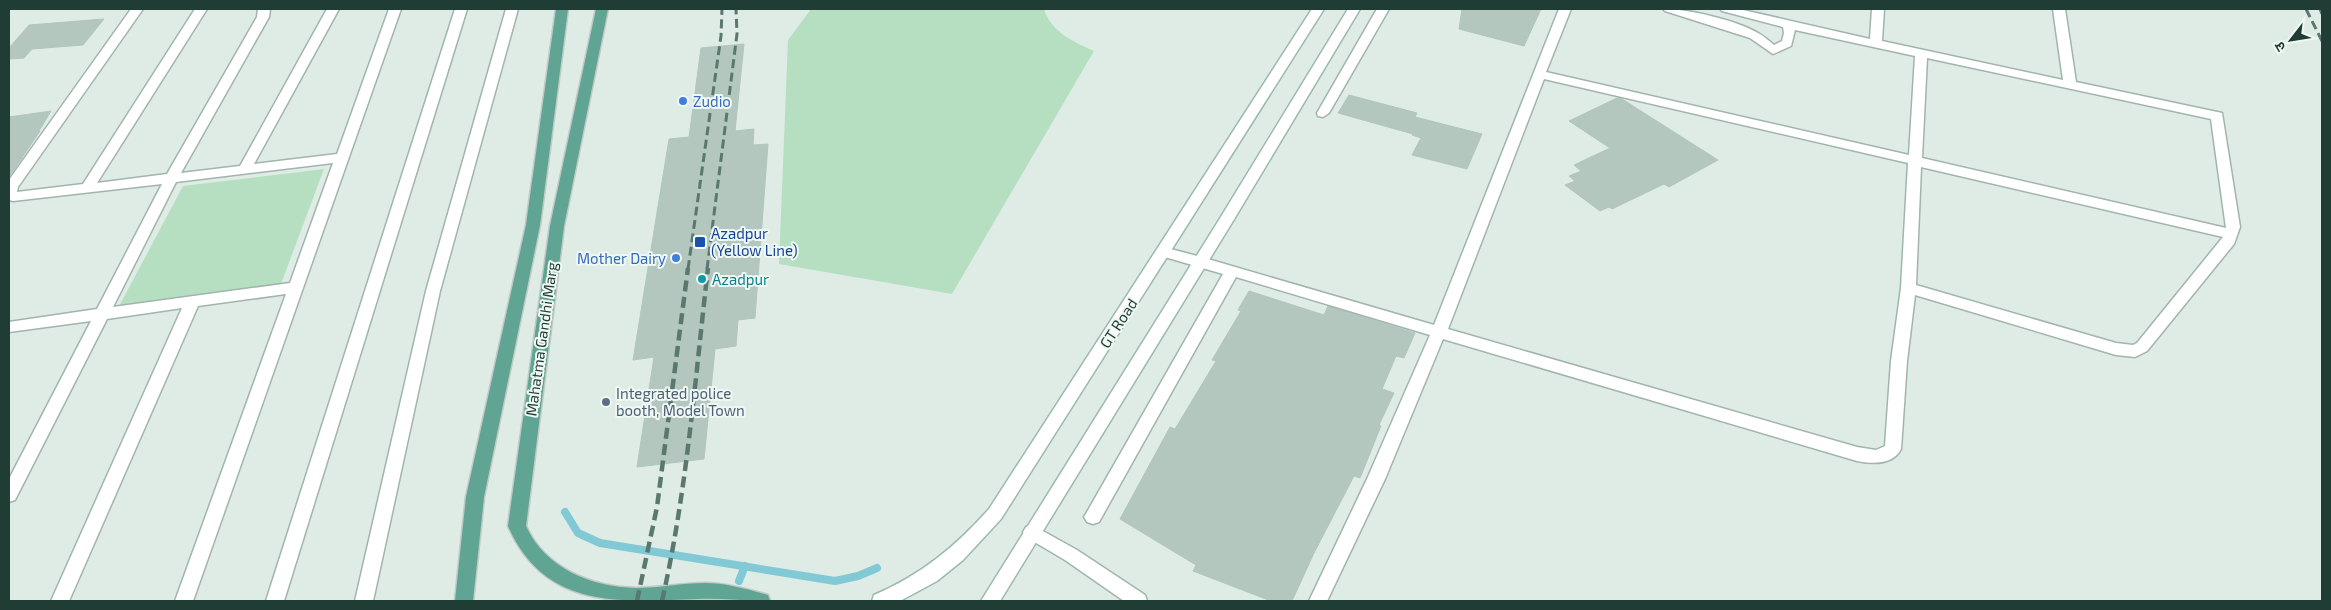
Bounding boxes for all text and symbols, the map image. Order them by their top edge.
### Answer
north arrow [2266,15,2316,65]
text: उ [2270,38,2289,55]
place label: Zudio [693,92,731,110]
marker: Zudio [677,95,689,107]
place label: Azadpur (Yellow Line) [711,224,798,259]
marker: Azadpur (Yellow Line) [693,235,707,249]
place label: Mother Dairy [577,249,666,267]
marker: Mother Dairy [670,252,682,264]
street label: Mahatma Gandhi Marg [521,260,561,417]
place label: Azadpur [712,270,769,288]
marker: Azadpur [696,273,708,285]
street label: GT Road [1095,295,1141,351]
place label: Integrated police booth, Model Town [616,384,745,419]
marker: Integrated police booth, Model Town [600,396,612,408]

